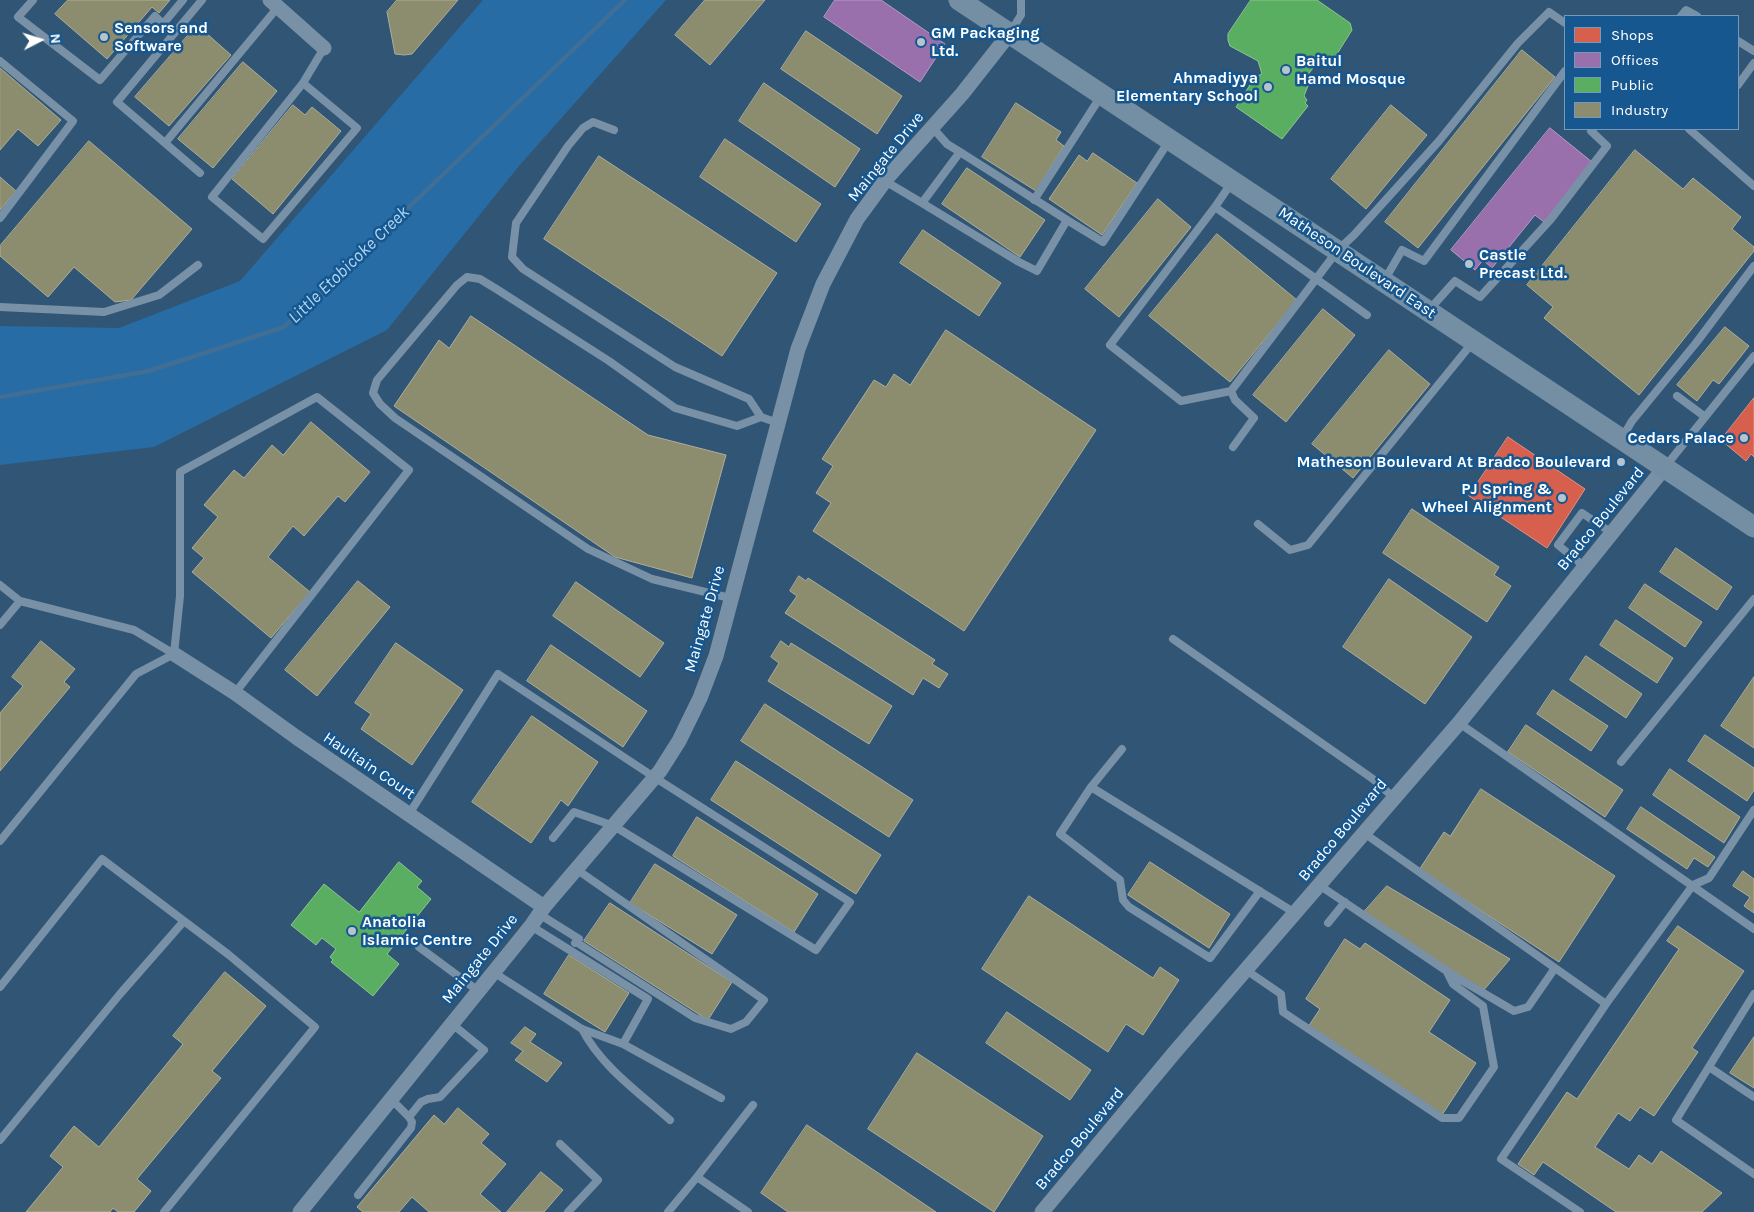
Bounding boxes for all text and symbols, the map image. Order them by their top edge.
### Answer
north arrow [15,15,65,65]
legend [1564,15,1739,130]
place label: Sensors and Software [114,18,208,56]
place label: GM Packaging Ltd. [931,23,1040,61]
text: Shops [1611,26,1654,44]
marker: Sensors and Software [98,31,110,43]
text: N [47,33,64,44]
marker: GM Packaging Ltd. [915,36,927,48]
place label: Baitul Hamd Mosque [1296,51,1405,89]
text: Offices [1611,51,1659,69]
marker: Baitul Hamd Mosque [1280,64,1292,76]
place label: Ahmadiyya Elementary School [1116,68,1258,106]
text: Public [1611,76,1654,94]
marker: Ahmadiyya Elementary School [1262,81,1274,93]
text: Industry [1611,101,1668,119]
street label: Maingate Drive [844,108,928,206]
water label: Little Etobicoke Creek [284,202,414,328]
street label: Matheson Boulevard East [1275,203,1439,323]
place label: Castle Precast Ltd. [1479,245,1567,283]
marker: Castle Precast Ltd. [1463,258,1475,270]
place label: Cedars Palace [1628,428,1734,448]
marker: Cedars Palace [1738,432,1750,444]
place label: Matheson Boulevard At Bradco Boulevard [1296,452,1611,472]
marker: Matheson Boulevard At Bradco Boulevard [1615,456,1627,468]
street label: Bradco Boulevard [1553,463,1649,575]
place label: PJ Spring & Wheel Alignment [1422,479,1552,517]
marker: PJ Spring & Wheel Alignment [1556,492,1568,504]
street label: Maingate Drive [681,563,729,675]
street label: Haultain Court [319,728,419,804]
street label: Bradco Boulevard [1295,775,1391,885]
street label: Maingate Drive [438,910,522,1008]
place label: Anatolia Islamic Centre [362,912,472,950]
marker: Anatolia Islamic Centre [346,925,358,937]
street label: Bradco Boulevard [1032,1084,1128,1194]

